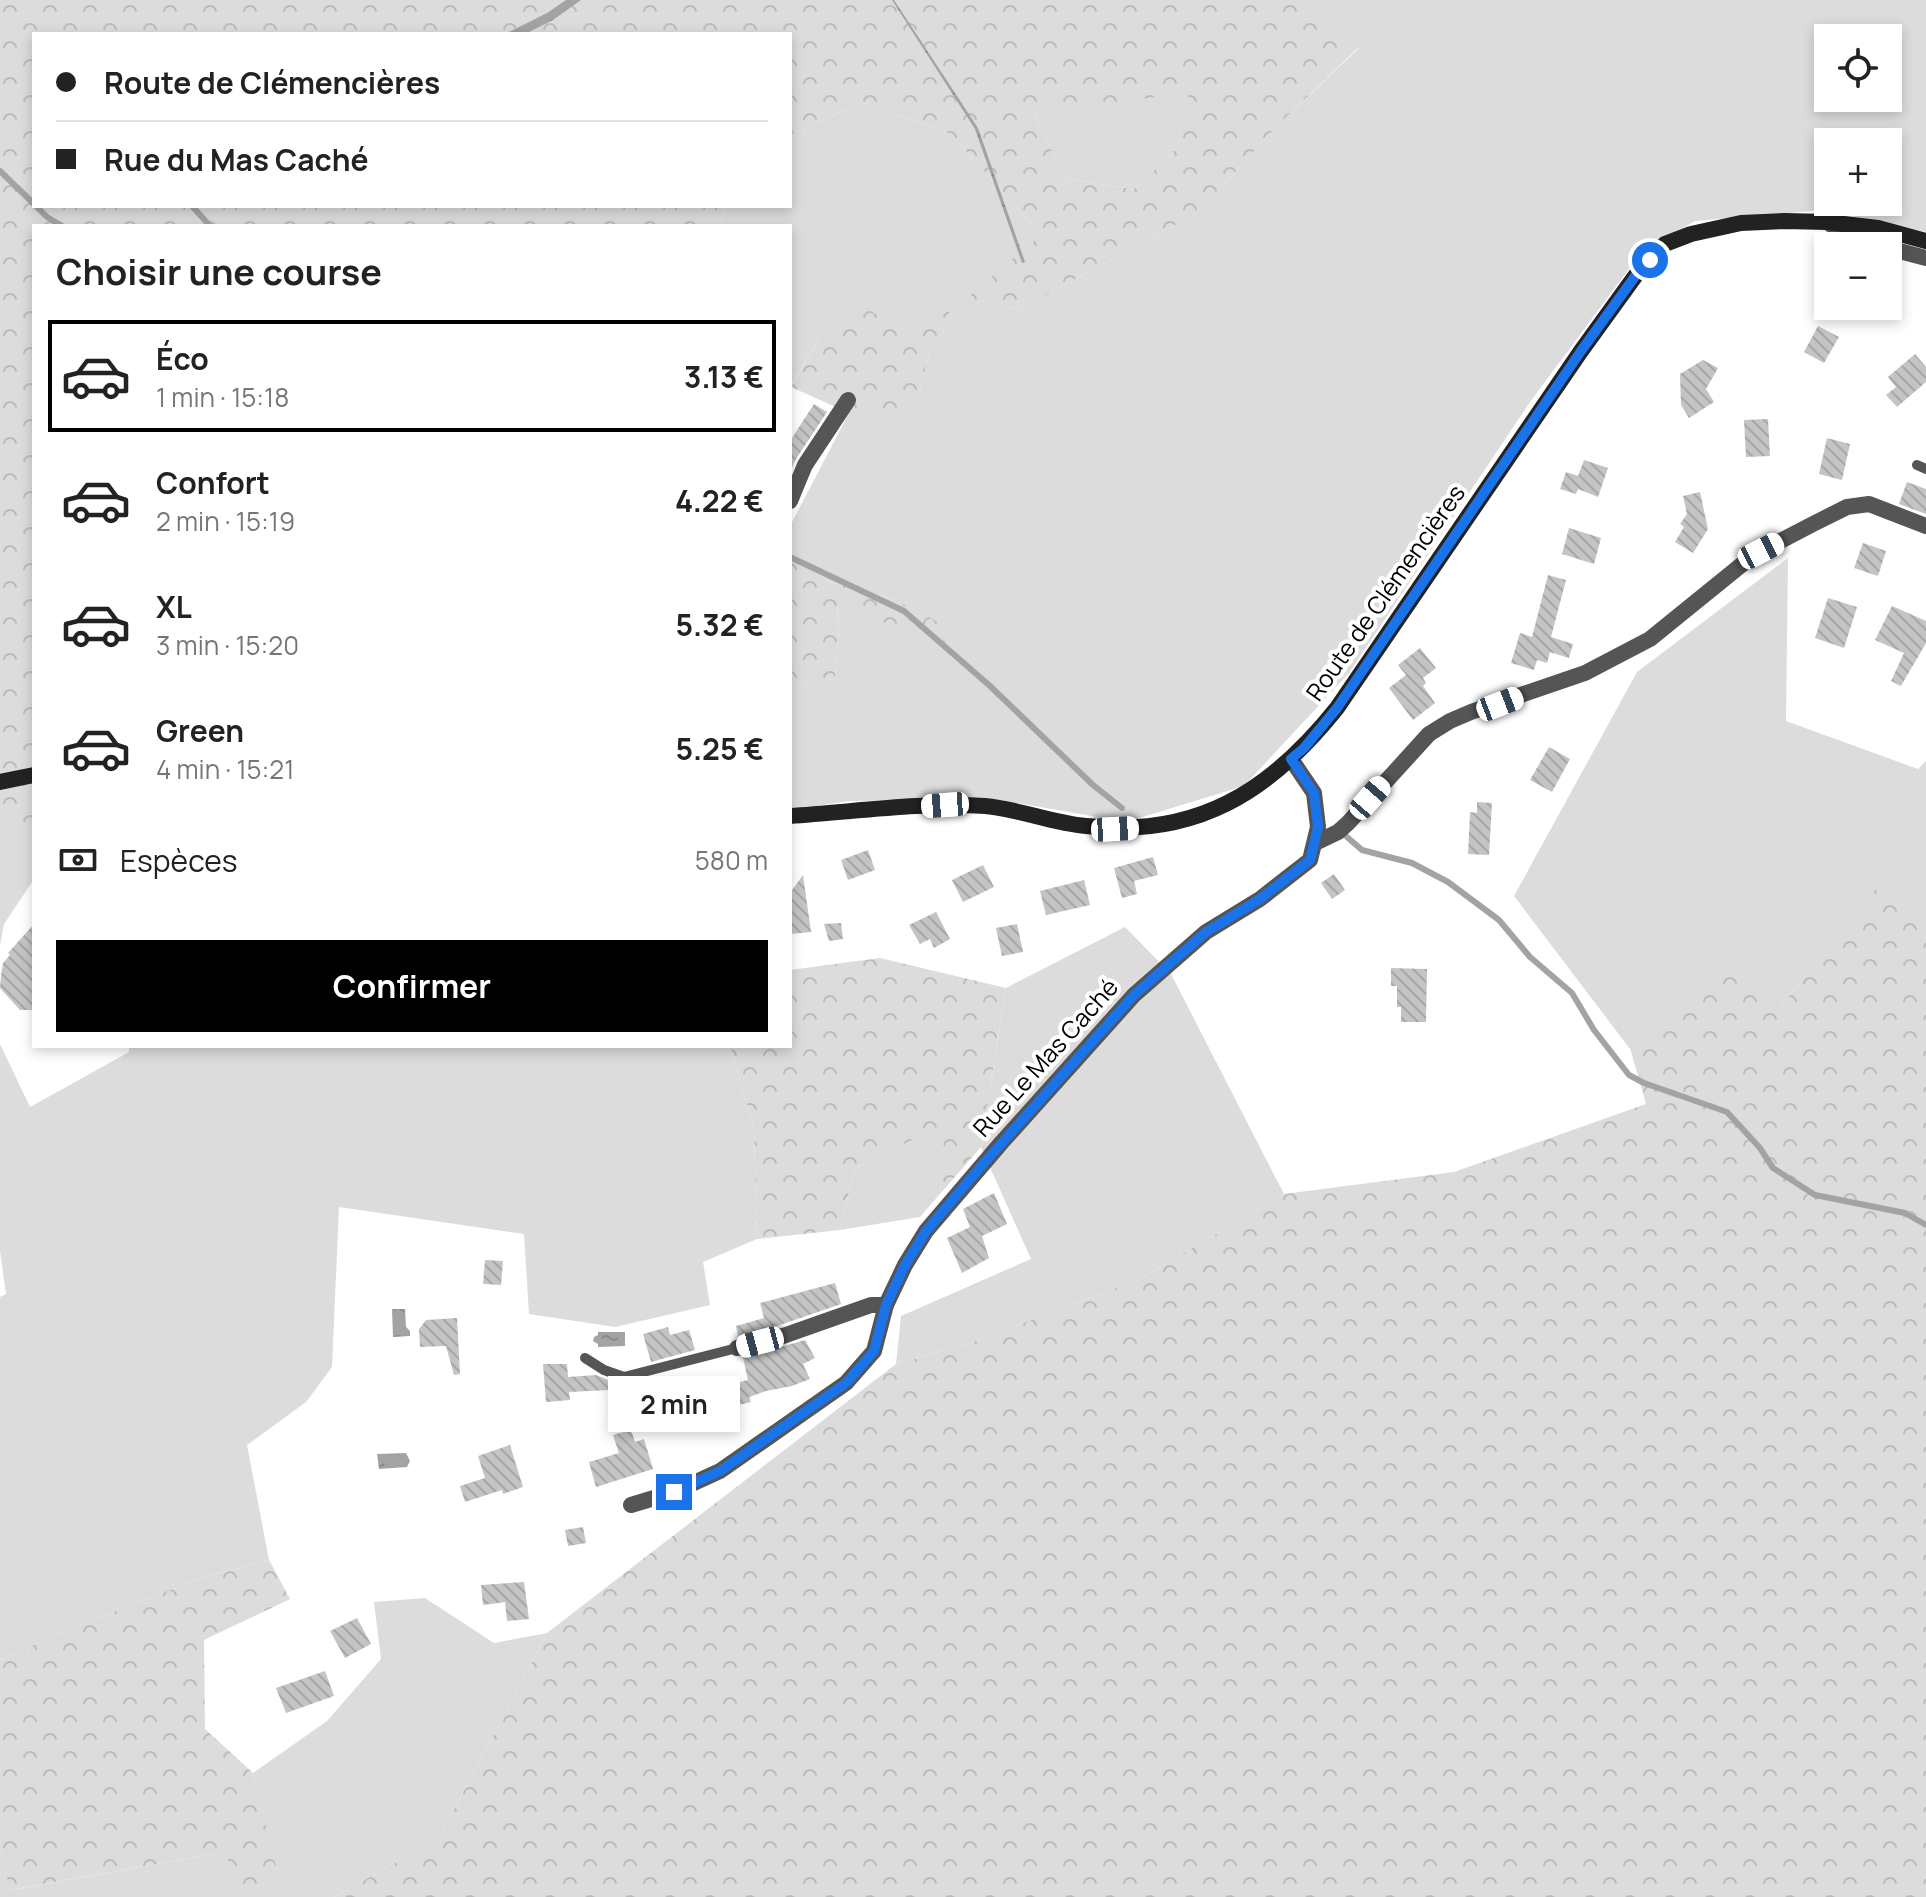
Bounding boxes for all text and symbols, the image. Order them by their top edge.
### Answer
map controls [1814,24,1902,320]
button: locate [1814,24,1902,112]
text: Route de Clémencières [104,62,440,103]
button: + [1814,128,1902,216]
text: Rue du Mas Caché [104,139,369,180]
button: − [1814,232,1902,320]
route start [1632,242,1668,278]
text: Choisir une course [56,247,382,296]
text: Éco [156,338,209,379]
icon: car [60,340,132,412]
text: 3.13 € [684,356,764,397]
text: 1 min · 15:18 [156,379,289,415]
text: Confort [156,462,270,503]
icon: car [60,464,132,536]
street label: Route de Clémencières [1298,478,1472,707]
text: 4.22 € [675,480,764,521]
text: 2 min · 15:19 [156,503,295,539]
car [1734,529,1788,573]
text: XL [156,586,192,627]
icon: car [60,588,132,660]
text: 5.32 € [676,604,764,645]
text: 3 min · 15:20 [156,627,299,663]
car [1473,684,1527,724]
text: Green [156,710,244,751]
icon: car [60,712,132,784]
text: 5.25 € [675,728,764,769]
text: 4 min · 15:21 [156,751,294,787]
car [1345,772,1395,824]
car [920,791,970,819]
car [1090,816,1140,842]
icon: cash [56,838,100,882]
text: Espèces [120,840,238,881]
text: 580 m [695,842,768,878]
button: Confirmer [56,940,768,1032]
street label: Rue Le Mas Caché [965,971,1125,1143]
car [734,1324,786,1360]
callout: 2 min [608,1376,740,1432]
text: 2 min [640,1386,708,1422]
route end [656,1474,692,1510]

